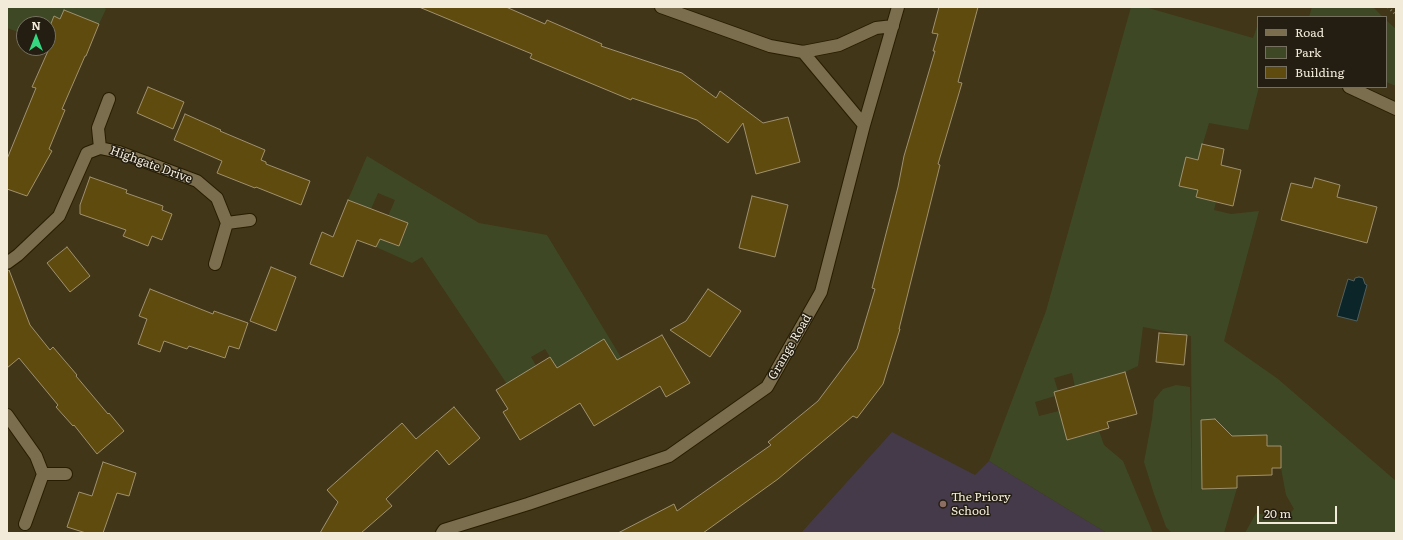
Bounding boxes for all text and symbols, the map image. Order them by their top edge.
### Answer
north arrow [16,16,56,56]
legend [1257,16,1387,88]
text: N [31,17,41,33]
text: Road [1295,23,1324,41]
text: Park [1295,43,1321,61]
text: Building [1295,63,1344,81]
street label: Highgate Drive [108,143,194,187]
street label: Grange Road [765,312,815,382]
place label: The Priory School [951,490,1011,518]
scale bar [1259,498,1339,524]
marker: The Priory School [938,499,948,509]
text: 20 m [1264,504,1291,522]

